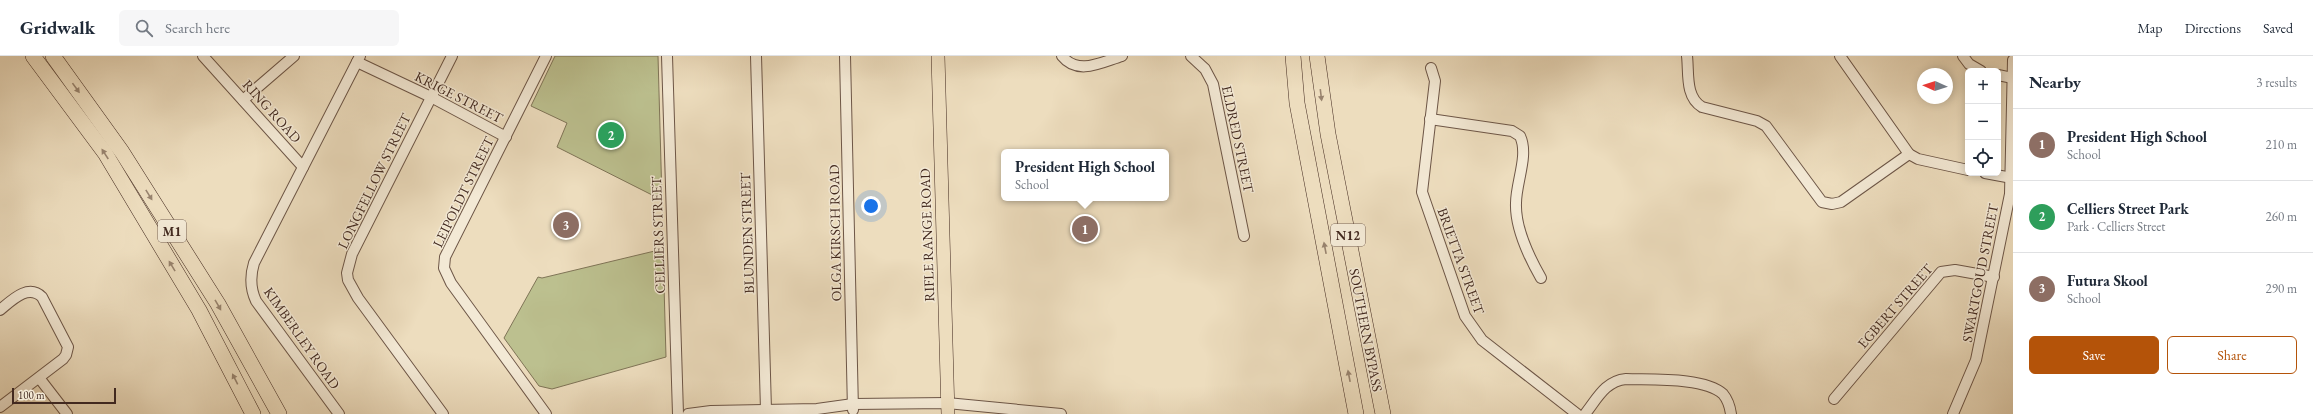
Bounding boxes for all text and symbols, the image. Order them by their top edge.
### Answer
search box [119,10,399,46]
text: Gridwalk [20,15,95,40]
icon: search [133,17,155,39]
text: Search here [165,18,230,37]
text: Map [2137,19,2163,37]
text: Directions [2185,19,2241,37]
text: Saved [2263,19,2293,37]
street label: KRIGE STREET [412,67,506,127]
north arrow [1917,68,1953,104]
map controls [1965,68,2001,176]
button: + [1965,68,2001,104]
text: Nearby [2029,71,2081,93]
text: 3 results [2256,74,2297,91]
street label: RING ROAD [239,76,306,147]
one-way arrow [72,82,80,93]
street label: ELDRED STREET [1218,84,1258,195]
one-way arrow [1318,89,1324,101]
button: − [1965,104,2001,140]
street label: LONGFELLOW STREET [333,110,415,252]
pin: 2 [598,120,624,150]
text: President High School [2067,127,2207,146]
street label: LEIPOLDT STREET [428,133,498,250]
text: 1 [2039,136,2045,153]
text: 210 m [2266,136,2297,153]
button: locate [1965,140,2001,176]
text: School [2067,146,2101,163]
one-way arrow [101,149,109,159]
popup [1001,149,1169,201]
text: President High School [1015,157,1155,176]
street label: OLGA KIRSCH ROAD [825,164,845,302]
street label: RIFLE RANGE ROAD [916,168,938,302]
street label: BLUNDEN STREET [736,172,758,294]
street label: CELLIERS STREET [647,176,669,294]
text: School [1015,176,1049,193]
one-way arrow [146,189,153,200]
your location [861,196,881,216]
text: Celliers Street Park [2067,199,2189,218]
street label: SWARTGOUD STREET [1958,202,2002,344]
street label: BRIETTA STREET [1433,205,1489,317]
text: 2 [2039,208,2045,225]
text: 260 m [2266,208,2297,225]
pin: 3 [553,210,579,240]
pin: 1 [1072,214,1098,244]
text: Park · Celliers Street [2067,218,2165,235]
road number: M1 [158,220,186,242]
road number: N12 [1331,224,1365,246]
one-way arrow [1322,242,1328,254]
one-way arrow [169,260,176,272]
street label: EGBERT STREET [1853,260,1937,352]
street label: SOUTHERN BYPASS [1345,267,1387,393]
text: Futura Skool [2067,271,2148,290]
text: 3 [2039,280,2045,297]
text: 290 m [2266,280,2297,297]
street label: KIMBERLEY ROAD [260,283,344,393]
text: School [2067,290,2101,307]
one-way arrow [215,299,222,311]
button: Save [2029,336,2159,374]
button: Share [2167,336,2297,374]
one-way arrow [1346,370,1352,382]
one-way arrow [232,374,238,385]
scale bar [12,386,116,405]
text: 100 m [18,388,45,402]

